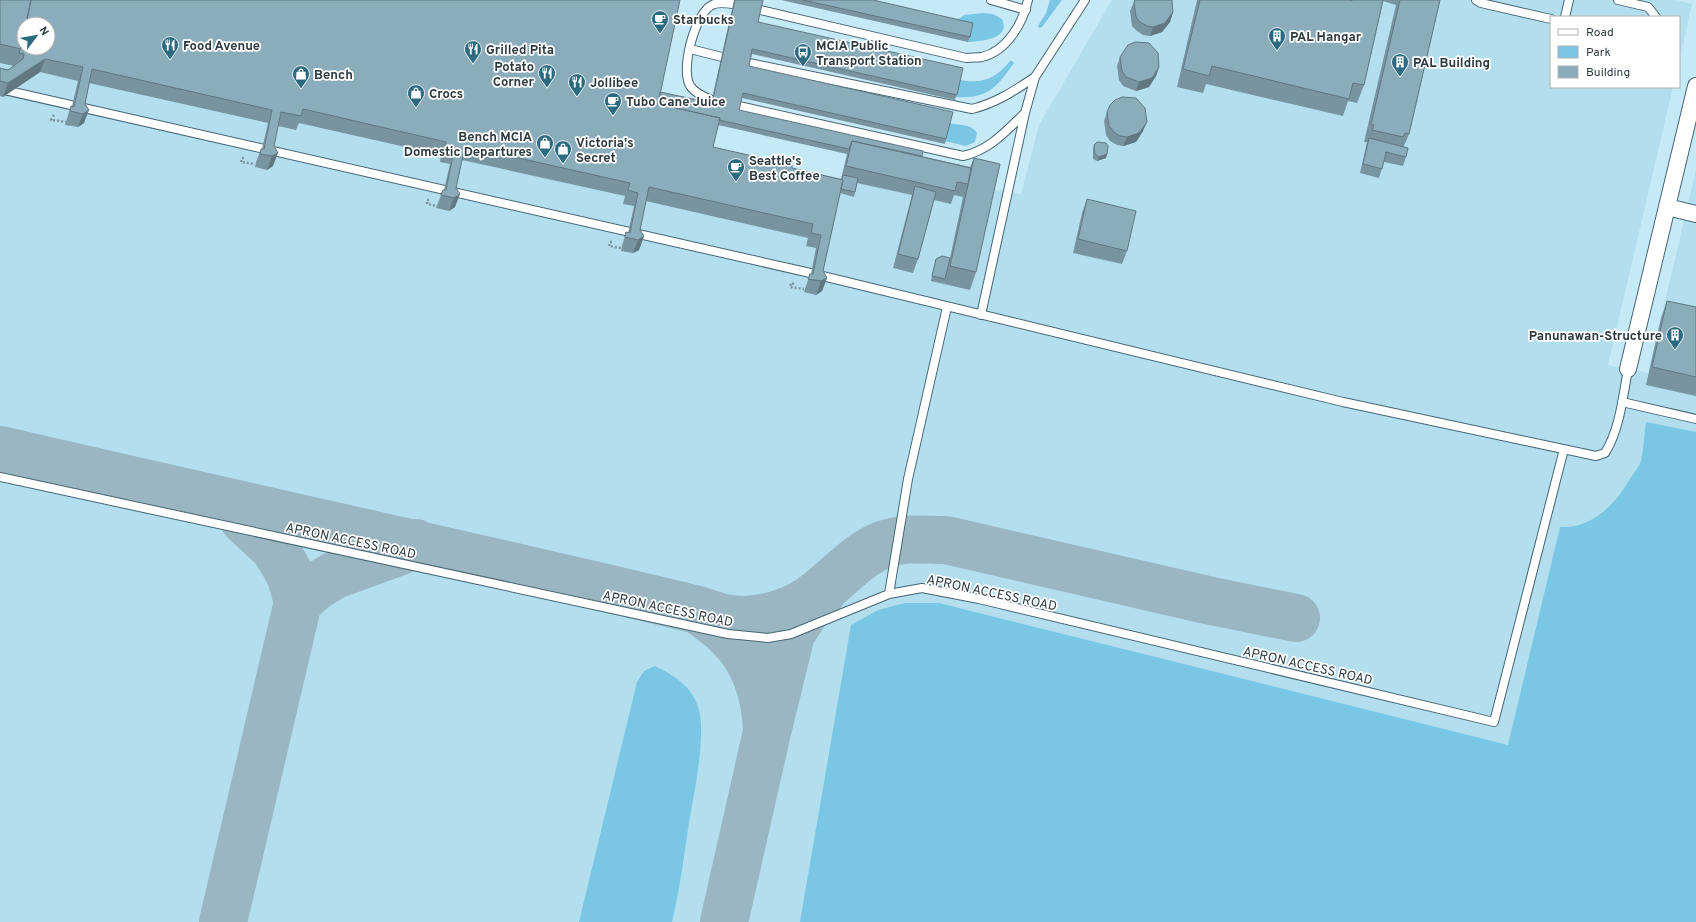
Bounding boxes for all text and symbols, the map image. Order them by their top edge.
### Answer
cafe icon: Starbucks [650,9,670,34]
place label: Starbucks [673,13,734,29]
north arrow [16,16,56,56]
legend [1550,16,1680,88]
text: N [36,24,52,38]
text: Road [1586,25,1614,41]
building icon: PAL Hangar [1267,26,1287,51]
place label: PAL Hangar [1290,30,1362,46]
restaurant icon: Food Avenue [160,35,180,60]
place label: Food Avenue [183,39,260,55]
restaurant icon: Grilled Pita [463,39,483,64]
place label: MCIA Public Transport Station [816,39,922,70]
bus stop icon: MCIA Public Transport Station [793,42,813,67]
place label: Grilled Pita [486,43,554,59]
text: Park [1586,45,1611,61]
building icon: PAL Building [1390,52,1410,77]
place label: PAL Building [1413,56,1490,72]
place label: Potato Corner [493,60,535,91]
restaurant icon: Potato Corner [537,63,557,88]
shop icon: Bench [291,64,311,89]
text: Building [1586,65,1630,81]
place label: Bench [314,68,353,84]
restaurant icon: Jollibee [567,72,587,97]
place label: Jollibee [590,76,638,92]
shop icon: Crocs [406,83,426,108]
place label: Crocs [429,87,463,103]
cafe icon: Tubo Cane Juice [603,91,623,116]
place label: Tubo Cane Juice [626,95,726,111]
place label: Bench MCIA Domestic Departures [404,130,532,161]
shop icon: Bench MCIA Domestic Departures [535,133,555,158]
place label: Victoria's Secret [576,136,634,167]
shop icon: Victoria's Secret [553,139,573,164]
place label: Seattle's Best Coffee [749,154,820,185]
cafe icon: Seattle's Best Coffee [726,157,746,182]
building icon: Panunawan-Structure [1665,325,1685,350]
place label: Panunawan-Structure [1529,329,1662,345]
street label: APRON ACCESS ROAD [284,520,417,564]
street label: APRON ACCESS ROAD [925,572,1058,616]
street label: APRON ACCESS ROAD [601,588,734,632]
street label: APRON ACCESS ROAD [1241,644,1374,690]

